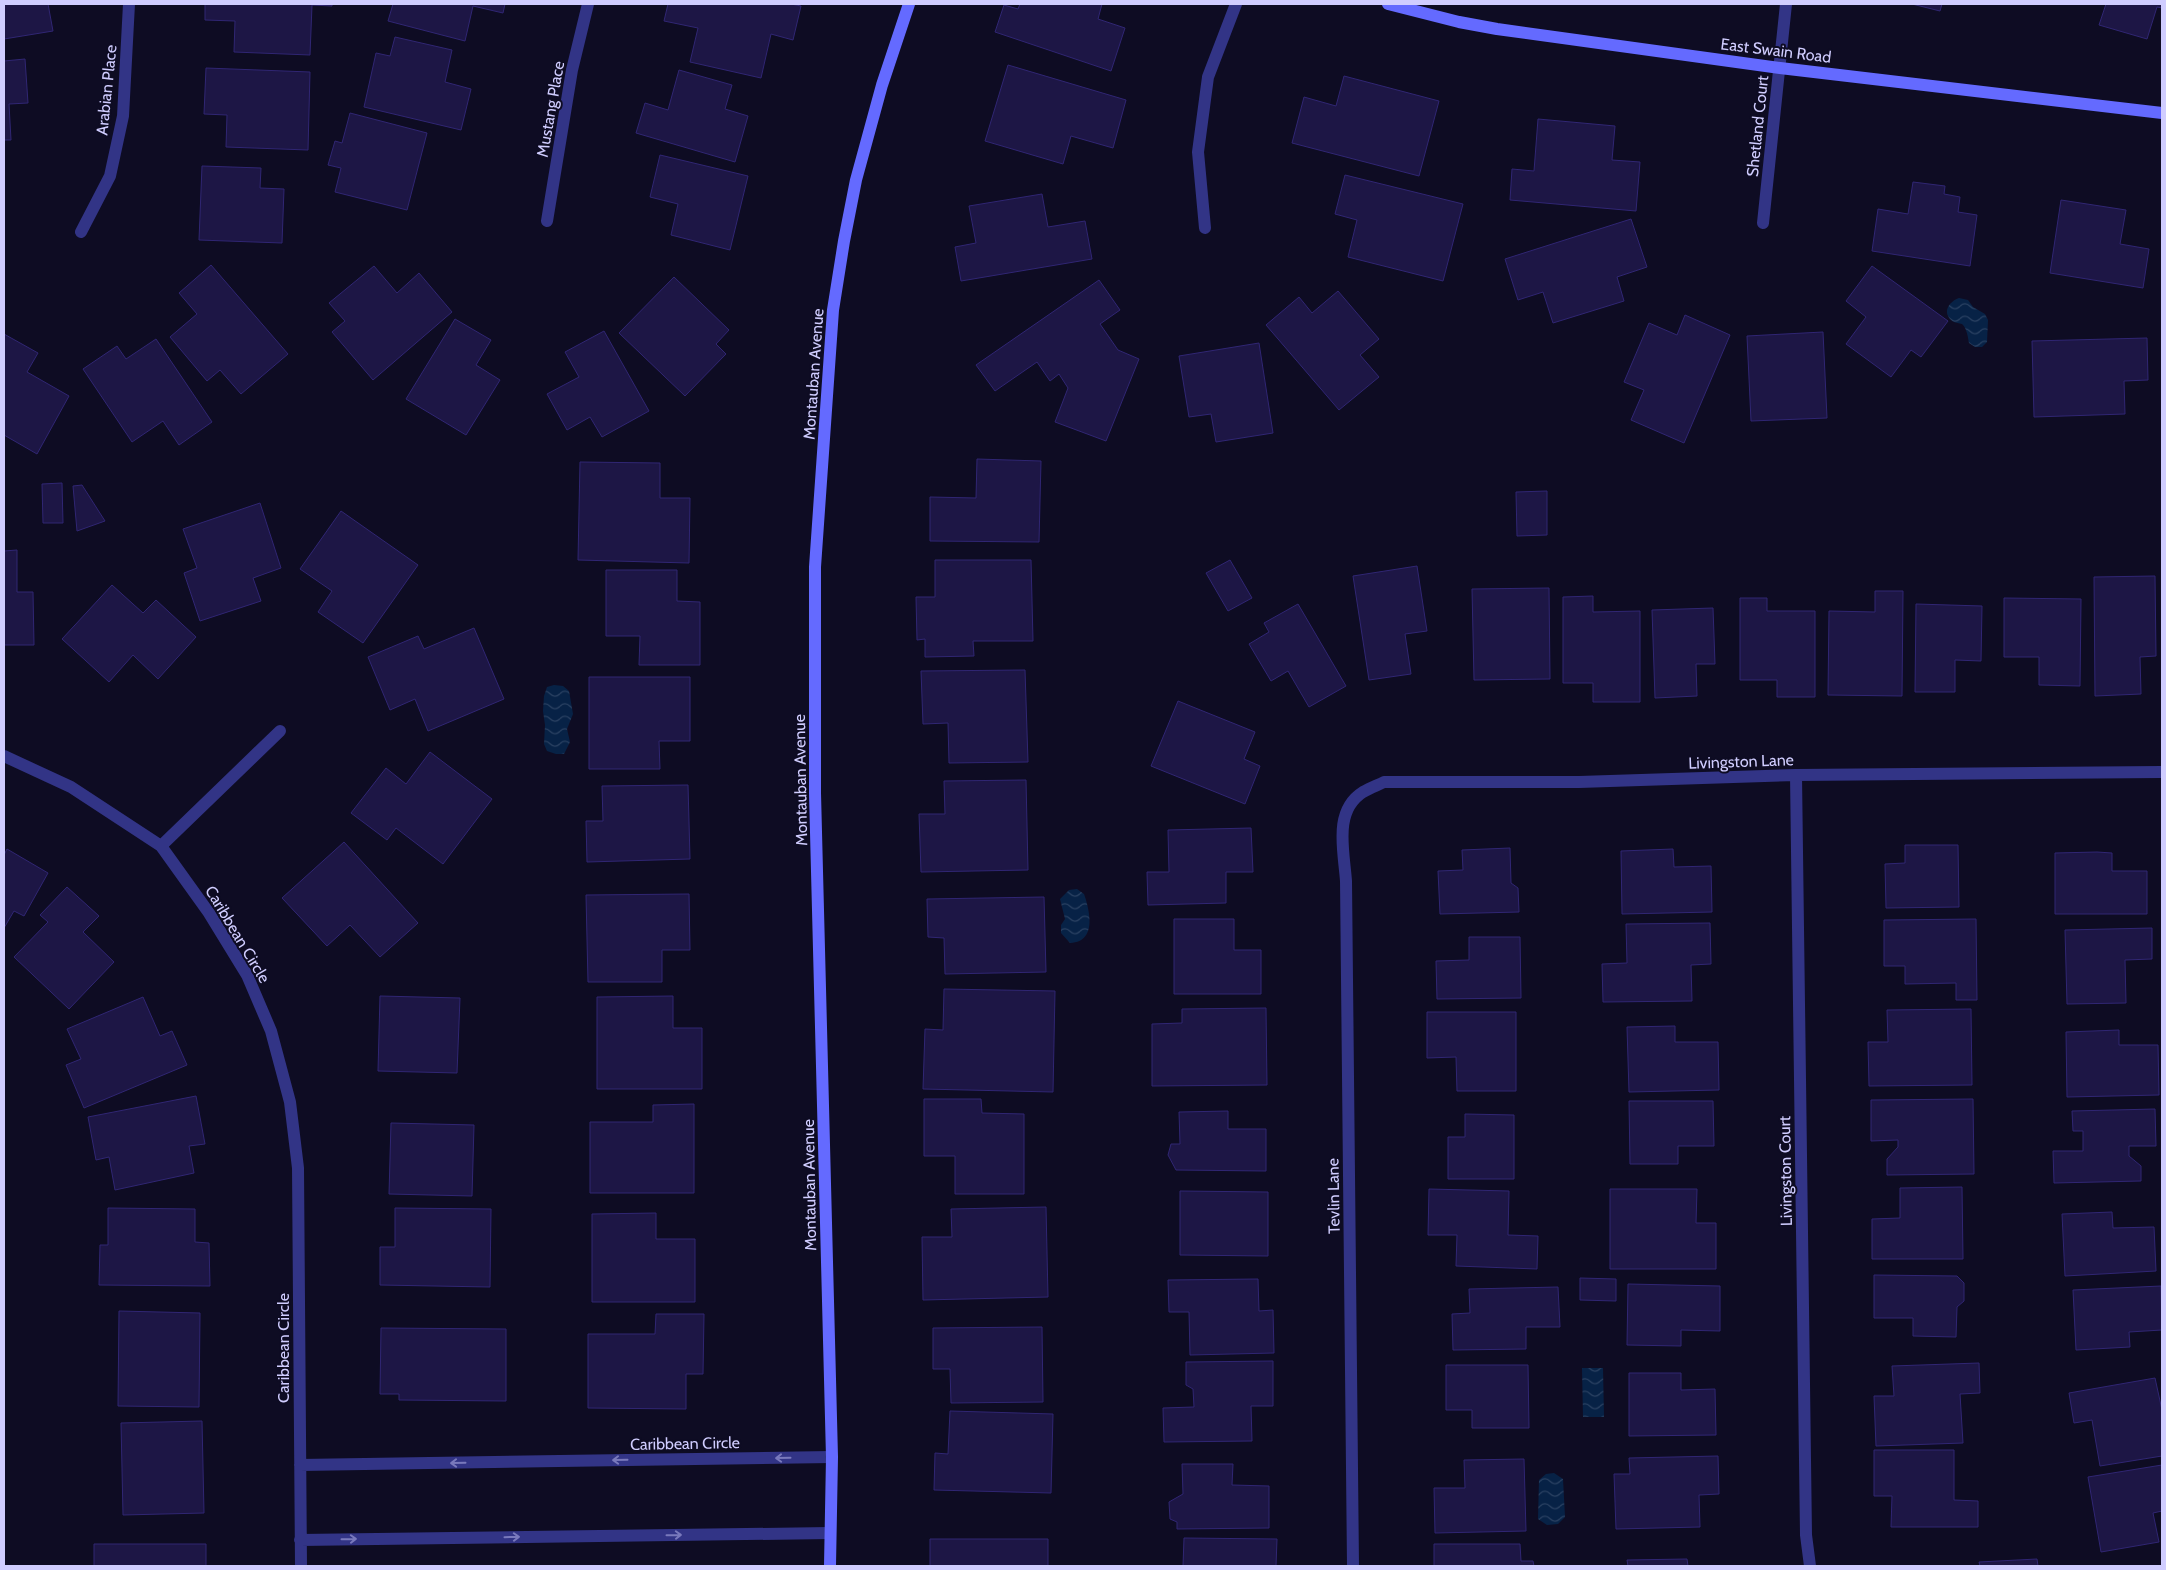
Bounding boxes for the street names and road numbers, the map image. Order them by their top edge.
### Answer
street label: East Swain Road [1720,34,1832,67]
street label: Arabian Place [92,44,121,136]
street label: Mustang Place [533,60,568,159]
street label: Shetland Court [1743,74,1772,178]
street label: Montauban Avenue [799,308,828,440]
street label: Montauban Avenue [790,714,811,846]
street label: Livingston Lane [1688,750,1794,773]
street label: Caribbean Circle [201,882,274,986]
street label: Livingston Court [1775,1115,1796,1226]
street label: Montauban Avenue [799,1119,820,1251]
street label: Tevlin Lane [1323,1158,1344,1234]
street label: Caribbean Circle [274,1293,293,1403]
street label: Caribbean Circle [630,1433,740,1454]

